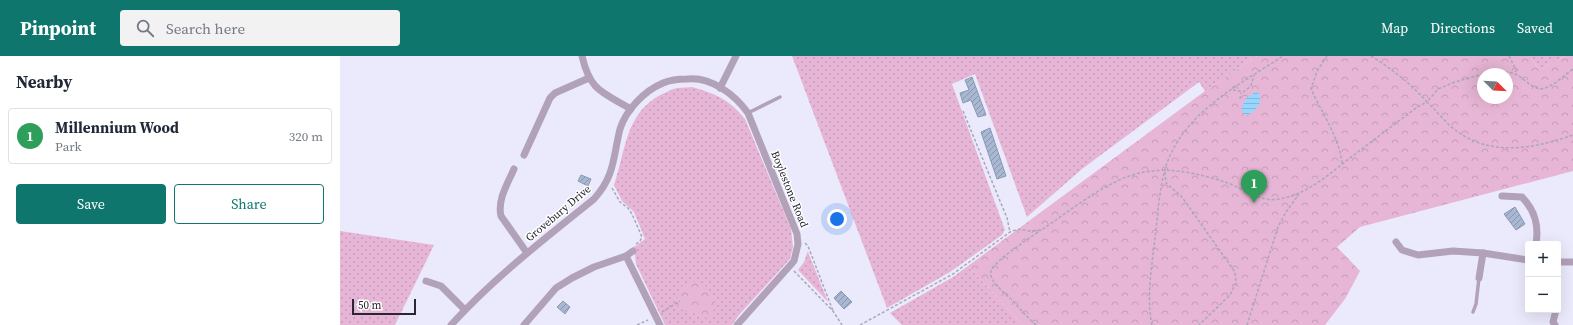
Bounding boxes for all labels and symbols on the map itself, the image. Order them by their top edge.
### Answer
north arrow [1477,68,1513,104]
street label: Boylestone Road [767,149,812,230]
pin: 1 [1241,170,1267,203]
street label: Grovebury Drive [522,181,594,245]
your location [827,209,847,229]
scale bar [352,297,416,316]

